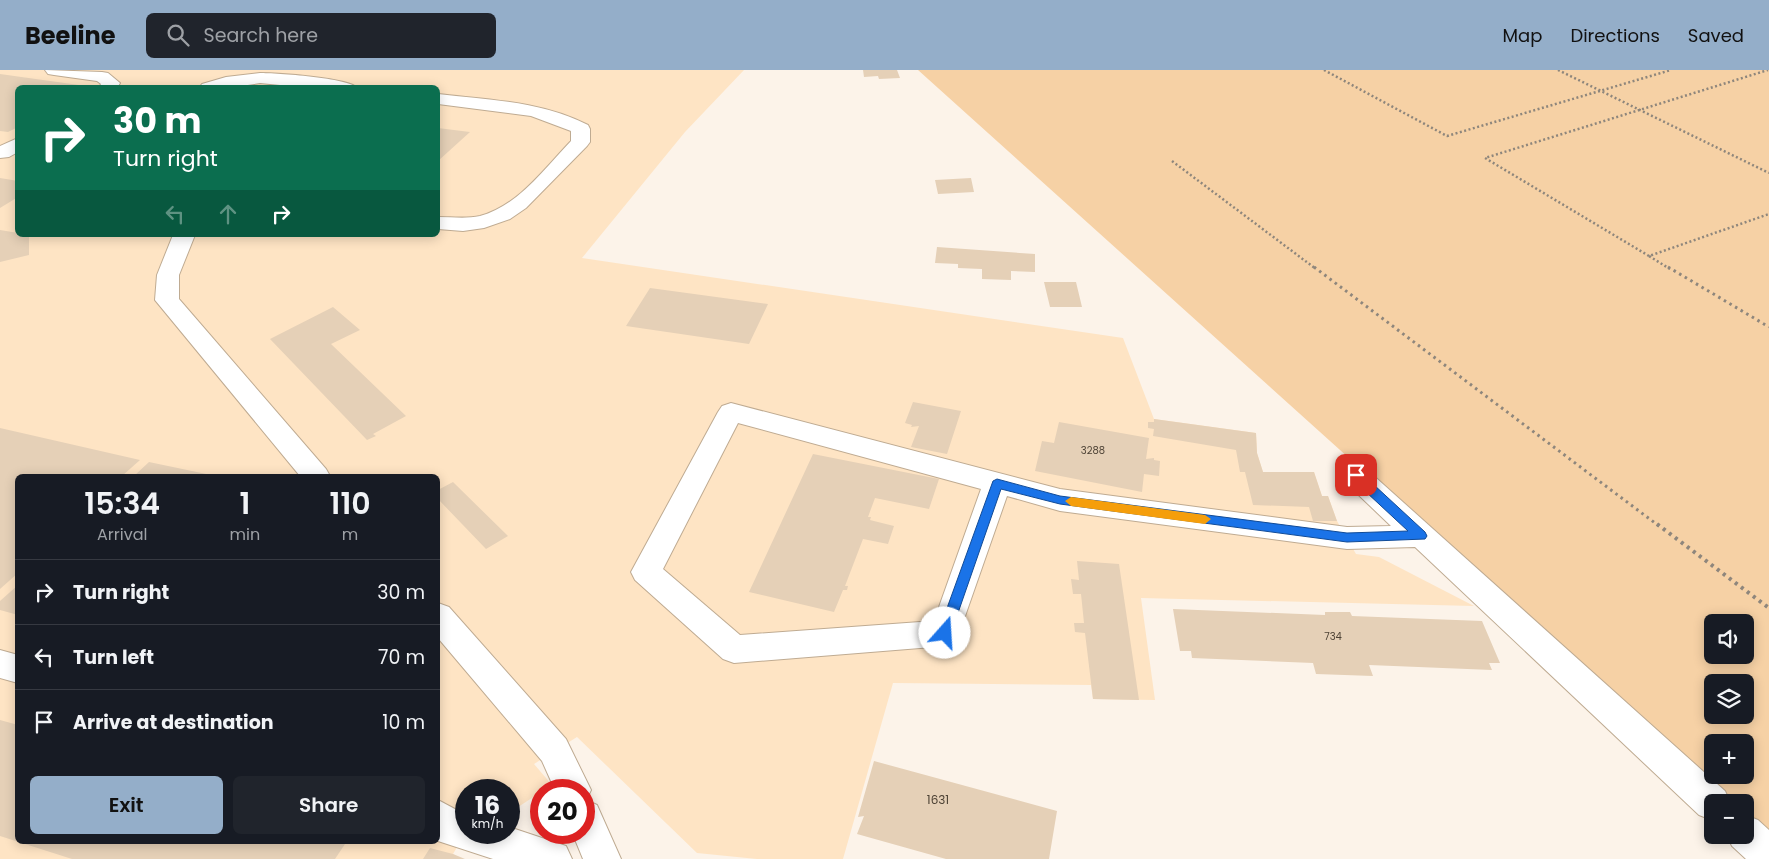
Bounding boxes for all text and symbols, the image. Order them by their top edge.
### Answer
search box [146,13,496,58]
text: Beeline [25,19,116,52]
icon: search [164,21,192,49]
text: Search here [204,22,318,49]
text: Map [1503,23,1542,48]
text: Directions [1570,23,1660,48]
text: Saved [1688,23,1744,48]
text: 30 m [113,96,201,145]
icon: right [30,105,95,170]
text: Turn right [113,143,218,174]
icon: left [161,200,189,228]
icon: ahead [214,200,242,228]
icon: right [267,200,295,228]
house number: 3288 [1081,443,1105,458]
pin [1335,454,1377,496]
icon: arrive [1342,461,1370,489]
text: 15:34 [84,482,160,525]
text: 1 [239,482,250,525]
text: 110 [330,482,371,525]
text: Arrival [97,523,147,546]
text: min [230,523,260,546]
text: m [342,523,358,546]
icon: right [30,578,58,606]
text: Turn right [73,579,169,606]
text: 30 m [377,579,425,606]
position arrow [918,606,970,658]
map controls [1704,614,1754,844]
button: sound [1704,614,1754,664]
house number: 734 [1324,629,1342,644]
icon: left [30,643,58,671]
text: Turn left [73,644,154,671]
text: 70 m [378,644,425,671]
button: layers [1704,674,1754,724]
icon: arrive [30,708,58,736]
text: Arrive at destination [73,709,274,736]
text: 10 m [382,709,425,736]
button: + [1704,734,1754,784]
button: Exit [30,776,223,834]
button: Share [233,776,425,834]
speed limit sign: 20 [530,779,595,844]
text: 16 [475,788,500,823]
house number: 1631 [927,791,949,808]
button: − [1704,794,1754,844]
text: km/h [472,815,503,832]

